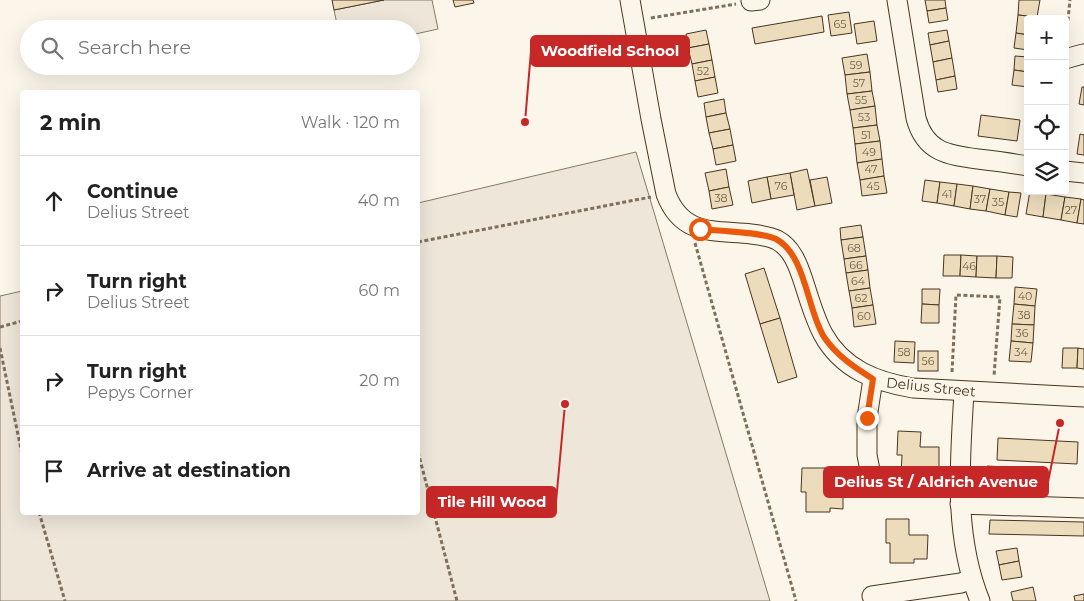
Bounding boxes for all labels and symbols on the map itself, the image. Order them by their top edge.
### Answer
house number: 65 [834,17,846,31]
callout: Woodfield School [531,36,689,66]
text: Woodfield School [541,41,679,60]
house number: 59 [850,58,863,72]
house number: 52 [697,64,709,78]
house number: 57 [853,76,865,90]
house number: 55 [855,93,867,107]
house number: 53 [858,110,870,124]
house number: 51 [861,128,871,142]
house number: 49 [862,145,876,159]
house number: 47 [864,162,878,176]
house number: 76 [775,179,788,193]
house number: 45 [866,179,880,193]
house number: 41 [942,187,952,201]
house number: 38 [714,191,728,205]
house number: 37 [974,192,986,206]
house number: 35 [992,195,1004,209]
house number: 27 [1065,203,1077,217]
route start [689,218,712,241]
house number: 68 [847,241,861,255]
house number: 66 [849,258,863,272]
house number: 46 [962,259,976,273]
house number: 64 [851,274,866,288]
house number: 40 [1018,289,1032,303]
house number: 62 [855,291,867,305]
house number: 38 [1017,308,1031,322]
house number: 60 [857,309,871,323]
house number: 36 [1016,326,1029,340]
house number: 58 [897,345,911,359]
house number: 34 [1014,345,1028,359]
house number: 56 [922,354,935,368]
street label: Delius Street [885,373,977,401]
route end [856,407,879,430]
callout: Delius St / Aldrich Avenue [824,467,1048,497]
text: Delius St / Aldrich Avenue [834,472,1038,491]
callout: Tile Hill Wood [427,487,556,517]
text: Tile Hill Wood [438,492,546,511]

